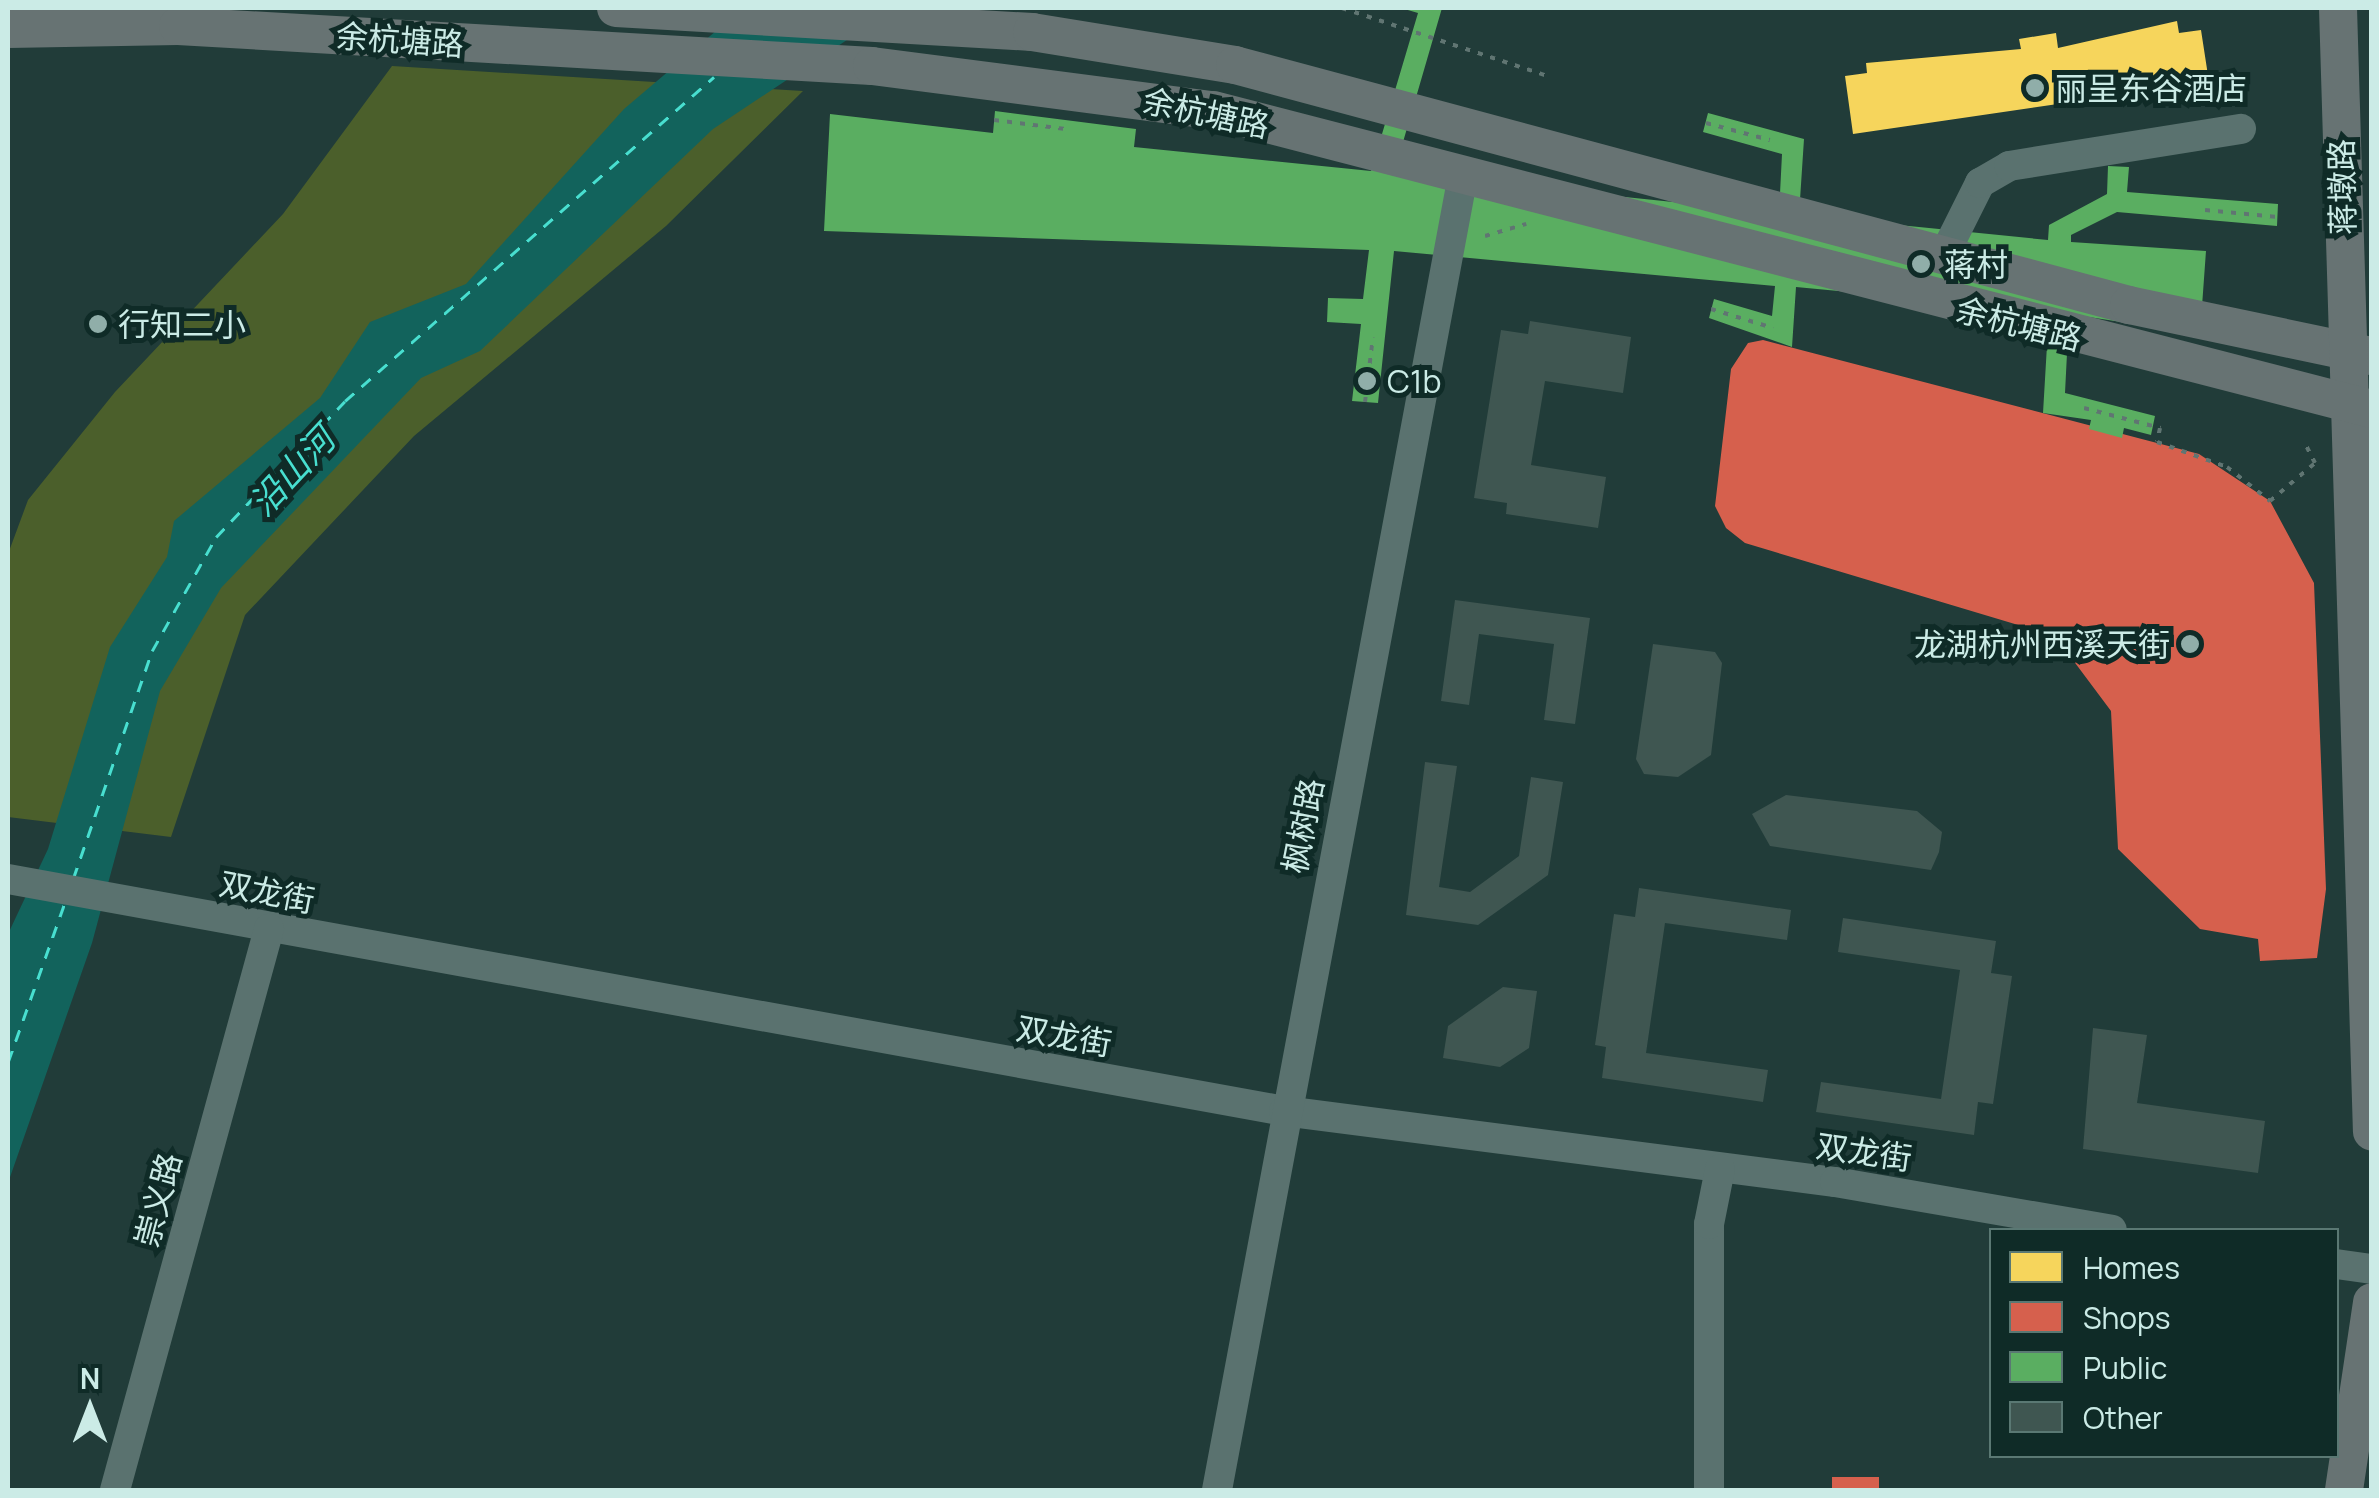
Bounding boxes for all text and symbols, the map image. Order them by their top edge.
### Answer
street label: 余杭塘路 [335,16,465,64]
place label: 丽呈东谷酒店 [2055,69,2247,107]
marker: 丽呈东谷酒店 [2024,77,2046,99]
street label: 余杭塘路 [1139,81,1273,145]
street label: 蒋墩路 [2322,139,2362,235]
place label: 蒋村 [1944,245,2008,283]
marker: 蒋村 [1908,251,1934,277]
street label: 余杭塘路 [1952,290,2086,358]
place label: 行知二小 [118,305,246,343]
marker: 行知二小 [87,313,109,335]
place label: C1b [1387,362,1441,400]
marker: C1b [1356,370,1378,392]
water label: 沿山河 [241,418,343,524]
place label: 龙湖杭州西溪天街 [1914,625,2170,663]
marker: 龙湖杭州西溪天街 [2179,633,2201,655]
street label: 枫树路 [1275,775,1331,877]
street label: 双龙街 [216,864,318,920]
street label: 双龙街 [1013,1009,1115,1063]
street label: 双龙街 [1814,1126,1914,1178]
street label: 崇义路 [127,1149,189,1251]
legend [1989,1228,2339,1458]
text: Homes [2083,1247,2180,1288]
text: Shops [2083,1297,2170,1338]
text: Public [2083,1347,2167,1388]
north arrow [40,1358,140,1458]
text: N [80,1359,100,1397]
text: Other [2083,1397,2163,1438]

